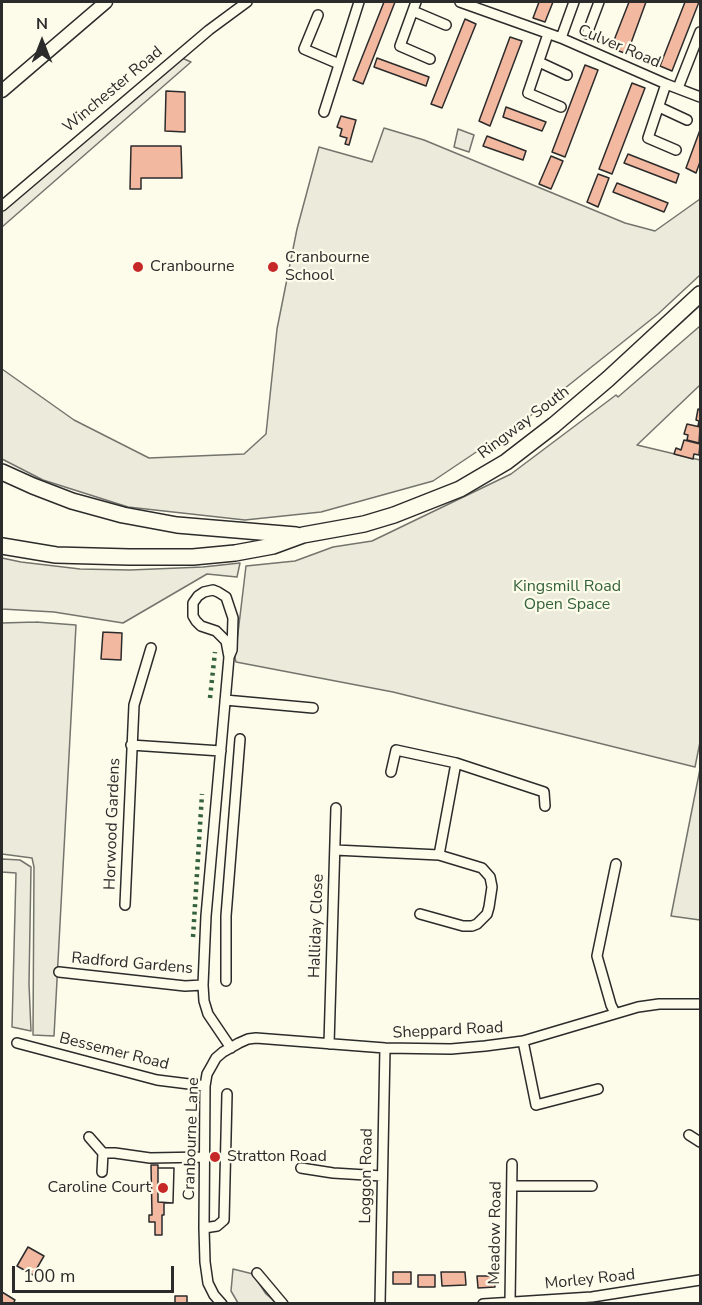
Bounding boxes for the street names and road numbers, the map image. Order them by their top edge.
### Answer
street label: Culver Road [575,21,663,73]
street label: Winchester Road [59,43,167,137]
street label: Ringway South [475,382,573,464]
street label: Horwood Gardens [101,758,125,890]
street label: Halliday Close [306,873,328,979]
street label: Radford Gardens [70,949,194,979]
street label: Sheppard Road [392,1019,504,1043]
street label: Bessemer Road [57,1029,171,1075]
street label: Cranbourne Lane [180,1077,204,1201]
street label: Loggon Road [357,1128,377,1224]
street label: Meadow Road [485,1181,507,1285]
street label: Morley Road [544,1266,636,1294]

